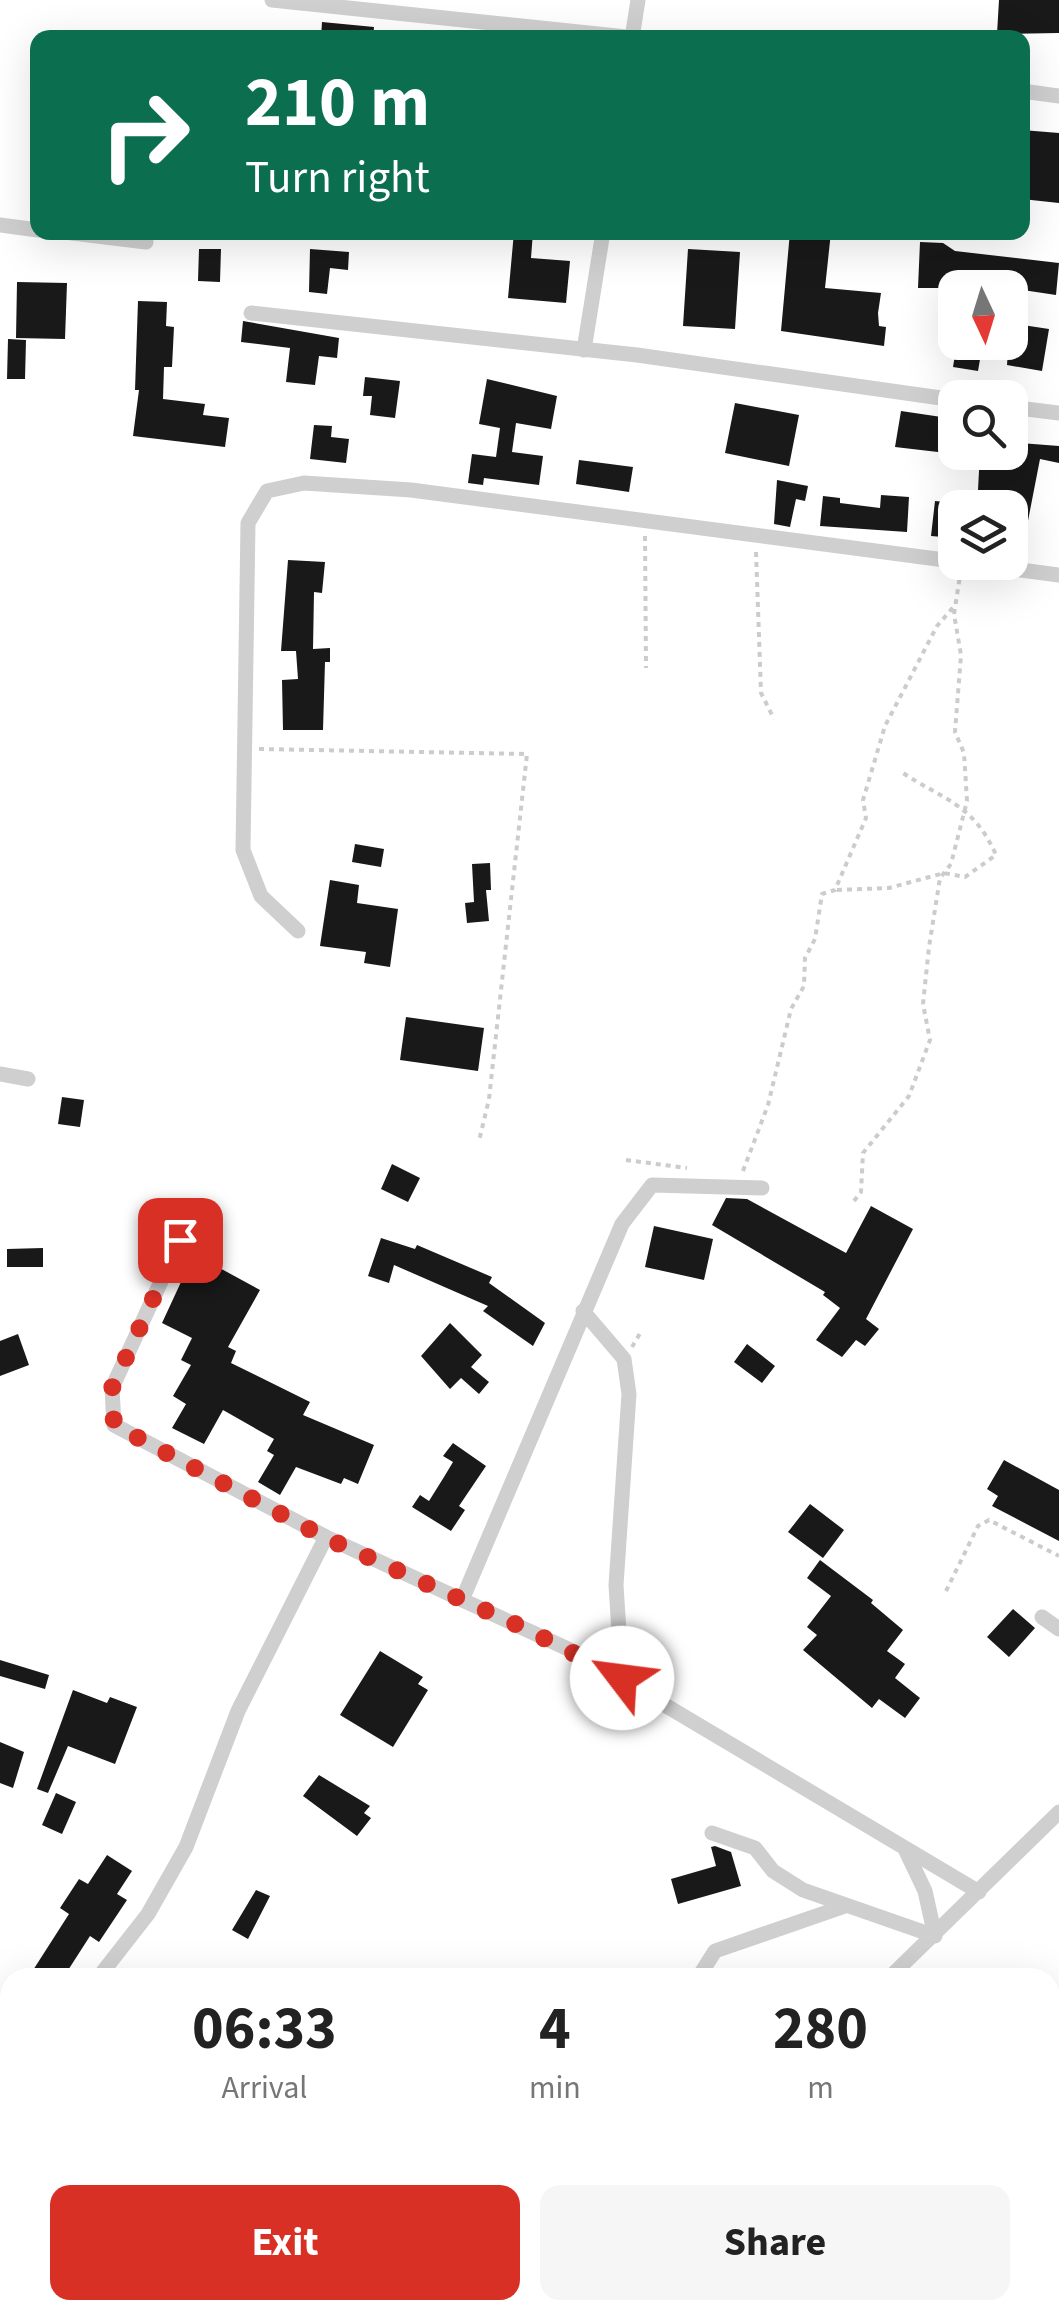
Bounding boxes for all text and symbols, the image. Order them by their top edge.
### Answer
text: 210 m [245,53,430,153]
icon: right [80,70,210,200]
text: Turn right [245,146,430,210]
north arrow [938,270,1028,360]
map controls [938,270,1028,580]
button: search [938,380,1028,470]
button: layers [938,490,1028,580]
pin [138,1198,223,1283]
icon: arrive [153,1213,208,1268]
position arrow [570,1626,674,1730]
text: 06:33 [192,1987,337,2072]
text: 4 [539,1987,571,2072]
text: 280 [773,1987,868,2072]
text: Arrival [221,2065,307,2111]
text: min [529,2065,581,2111]
text: m [807,2065,834,2111]
button: Exit [50,2185,520,2300]
button: Share [540,2185,1010,2300]

